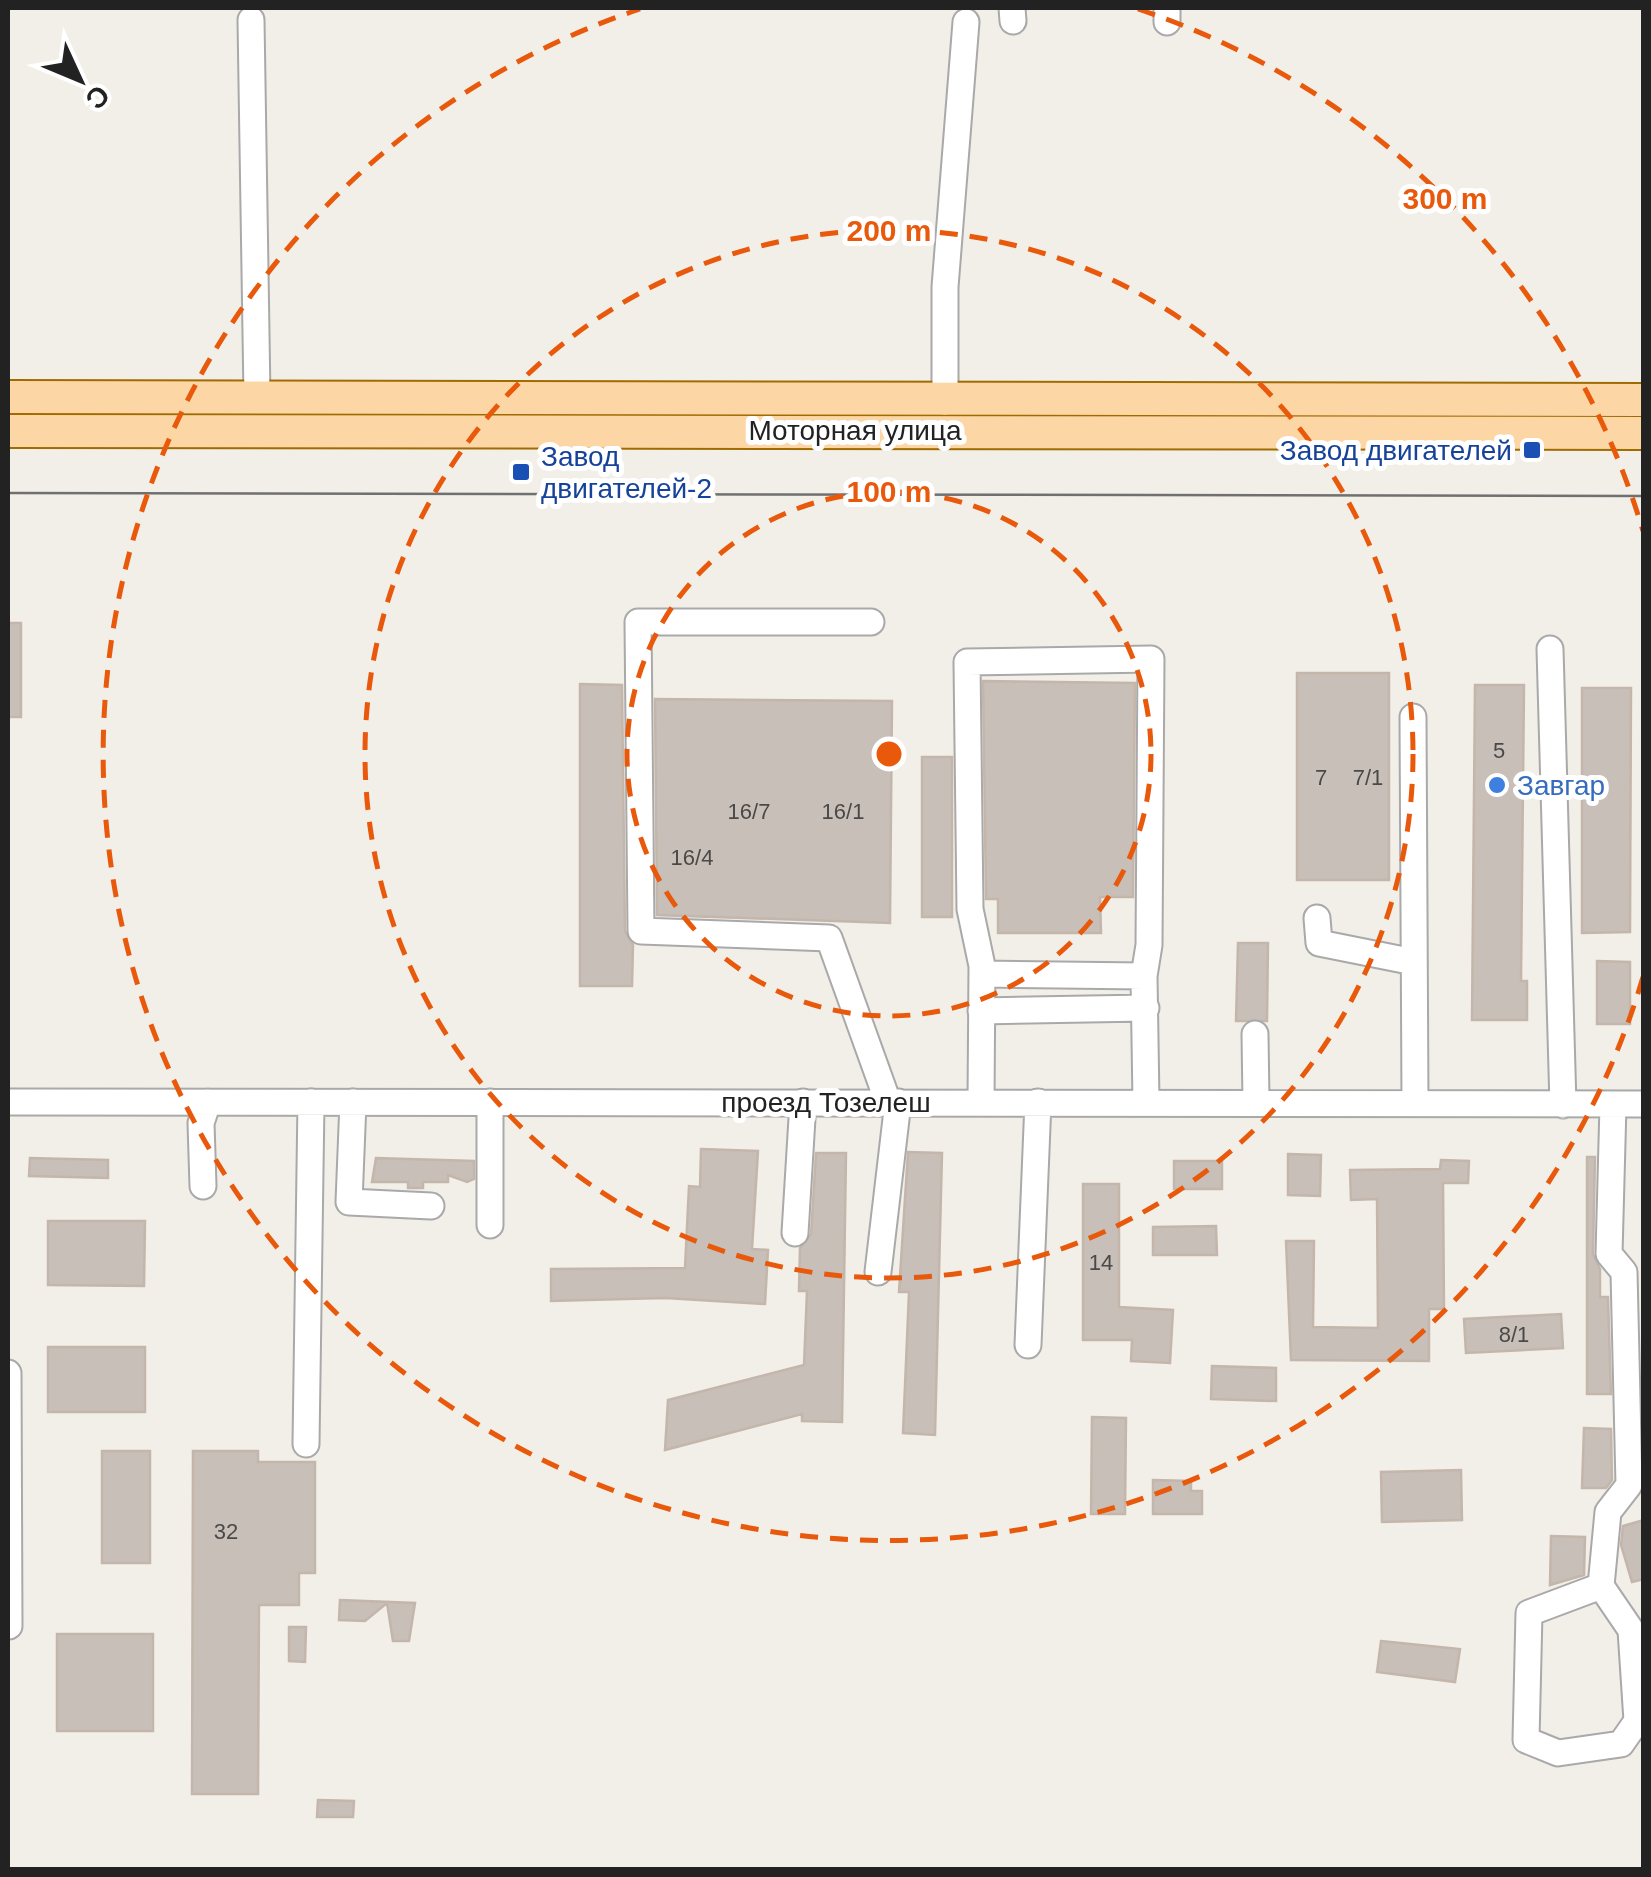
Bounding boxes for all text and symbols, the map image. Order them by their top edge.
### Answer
north arrow [30,30,130,130]
text: С [79,79,116,115]
text: 300 m [1402,182,1488,215]
text: 200 m [846,214,932,247]
street label: Моторная улица [748,415,962,446]
place label: Завод двигателей [1280,435,1512,466]
marker: Завод двигателей [1521,439,1543,461]
place label: Завод двигателей-2 [541,441,712,504]
marker: Завод двигателей-2 [510,461,532,483]
text: 100 m [846,475,932,508]
centre of rings [871,736,907,772]
house number: 5 [1493,738,1505,763]
house number: 7 [1315,765,1327,790]
house number: 7/1 [1353,765,1383,790]
place label: Завгар [1517,770,1605,801]
marker: Завгар [1486,774,1508,796]
house number: 16/7 [728,799,770,824]
house number: 16/1 [822,799,864,824]
house number: 16/4 [671,845,713,870]
street label: проезд Тозелеш [721,1087,931,1118]
house number: 14 [1089,1250,1113,1275]
house number: 8/1 [1499,1322,1529,1347]
house number: 32 [214,1519,238,1544]

